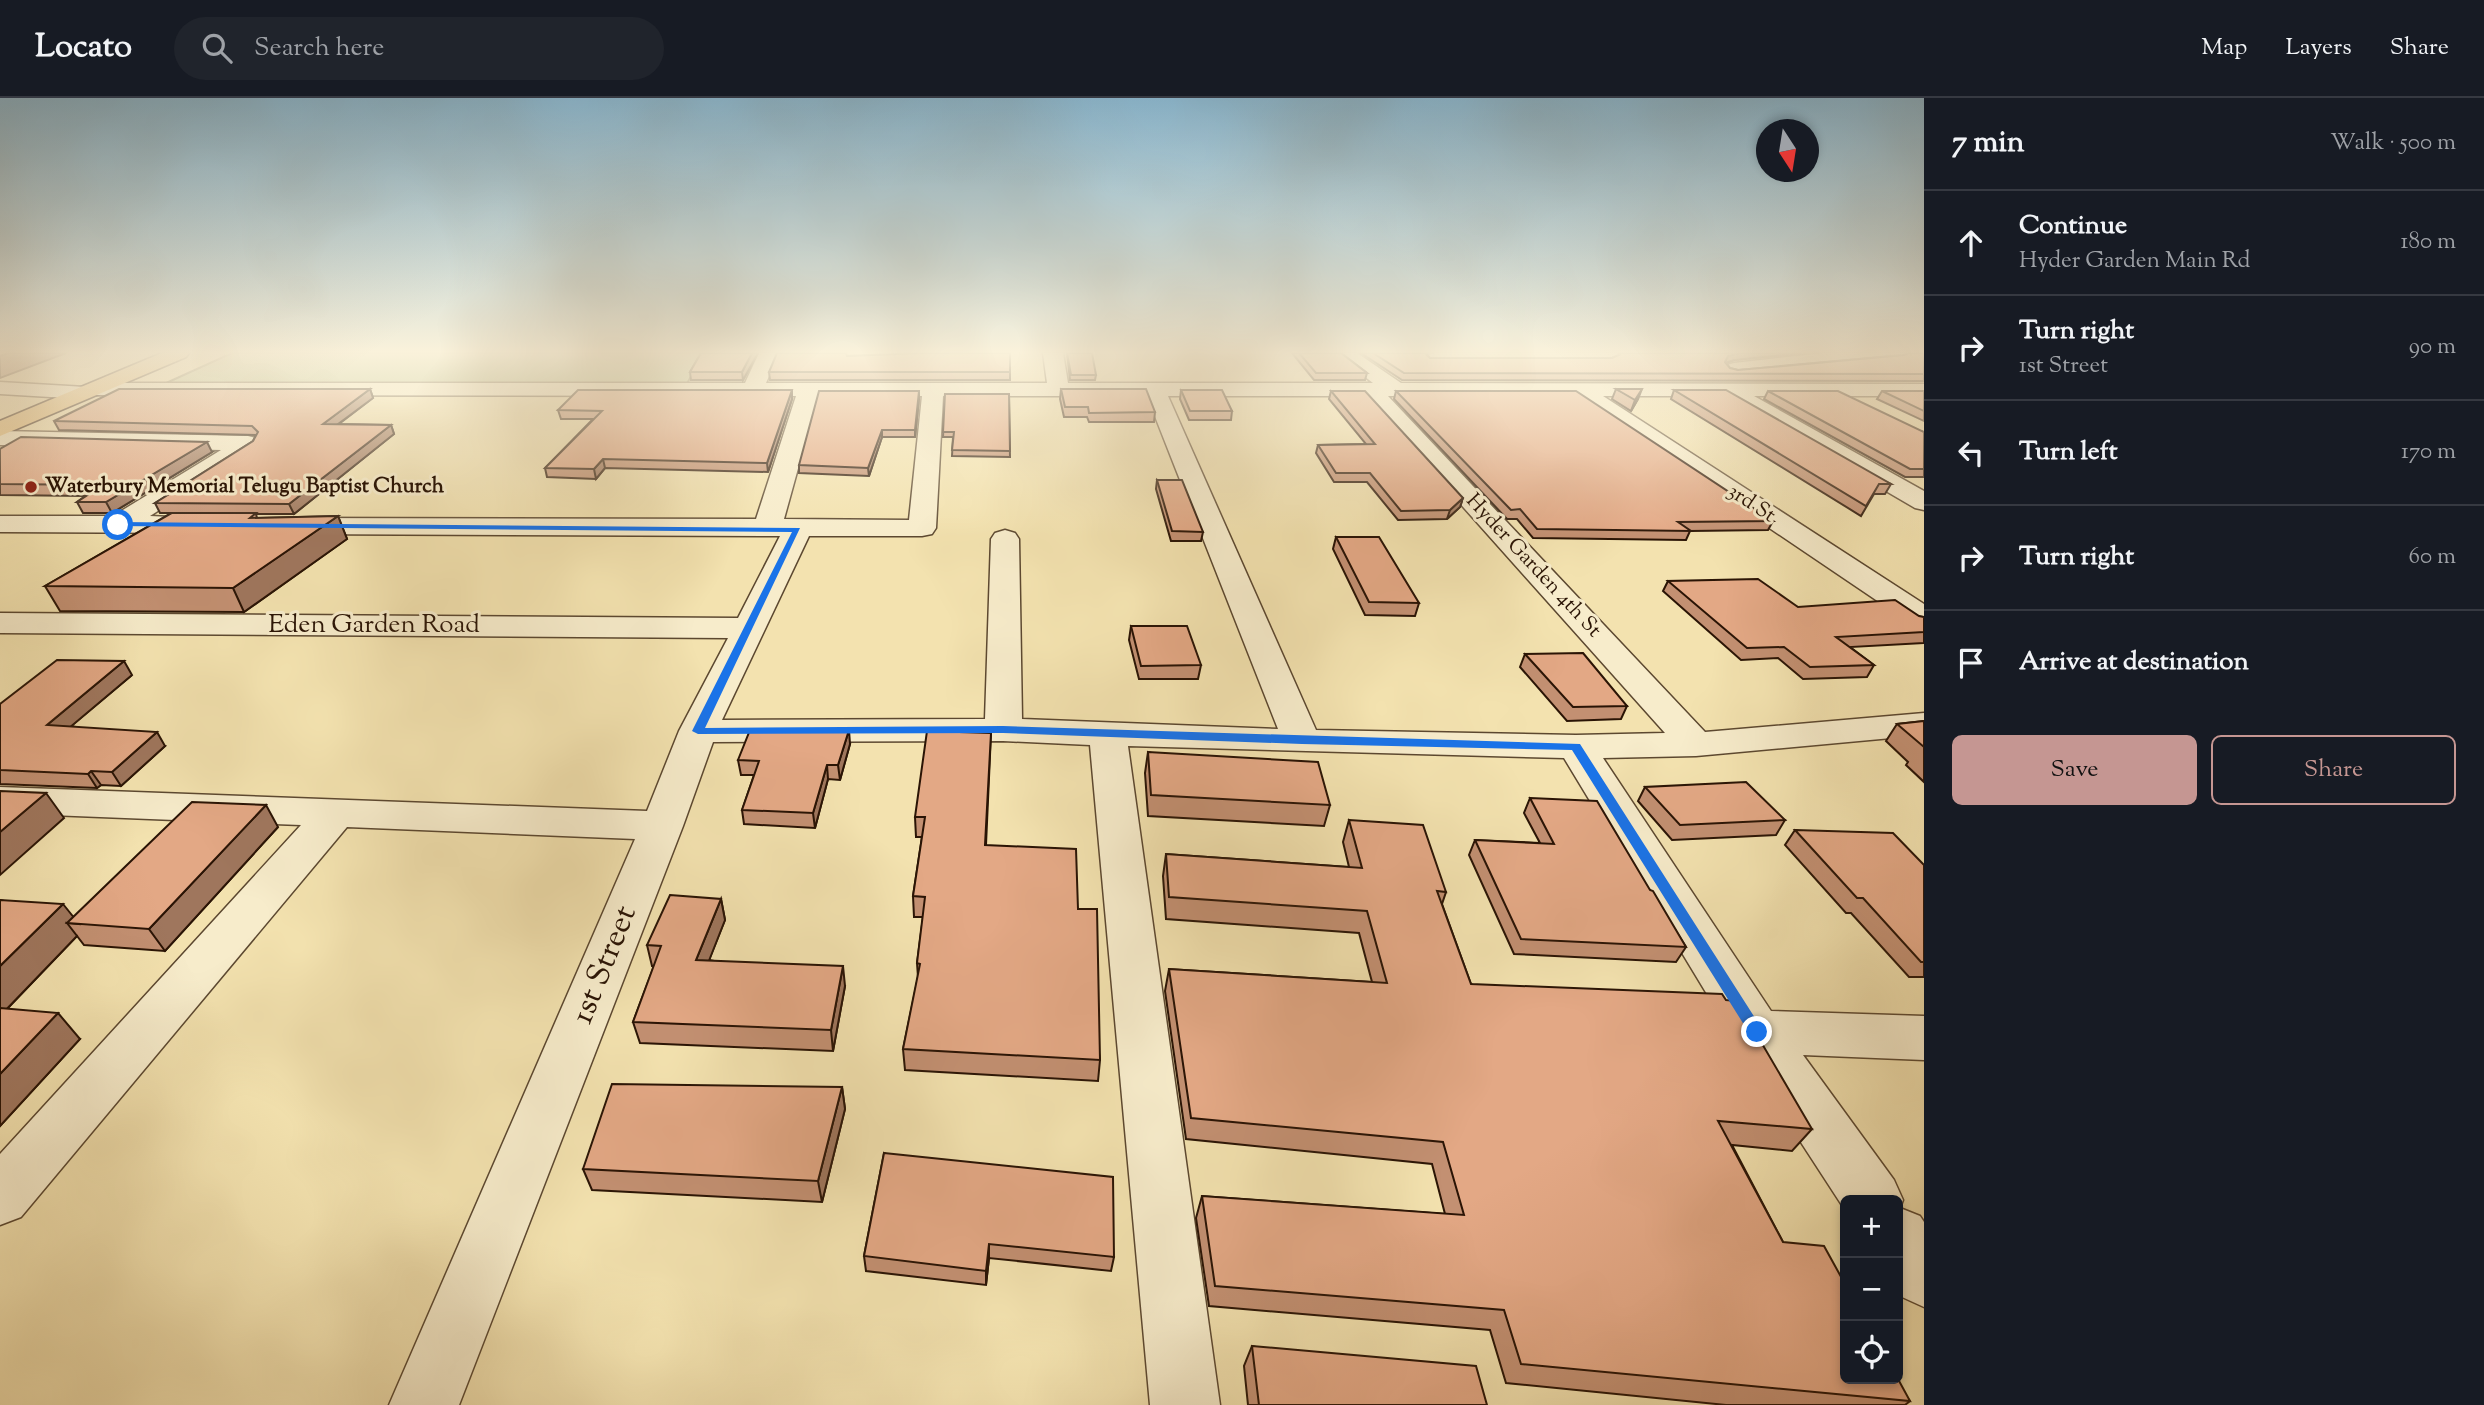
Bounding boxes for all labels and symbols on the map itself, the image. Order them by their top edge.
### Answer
north arrow [1756,119,1819,182]
place label: Waterbury Memorial Telugu Baptist Church [45,472,445,502]
street label: 3rd St [1721,477,1781,531]
marker: Waterbury Memorial Telugu Baptist Church [23,479,39,495]
street label: Hyder Garden 4th St [1458,487,1608,645]
route start [102,509,133,540]
street label: Eden Garden Road [268,607,480,644]
street label: 1st Street [560,899,650,1031]
route end [1741,1016,1772,1047]

